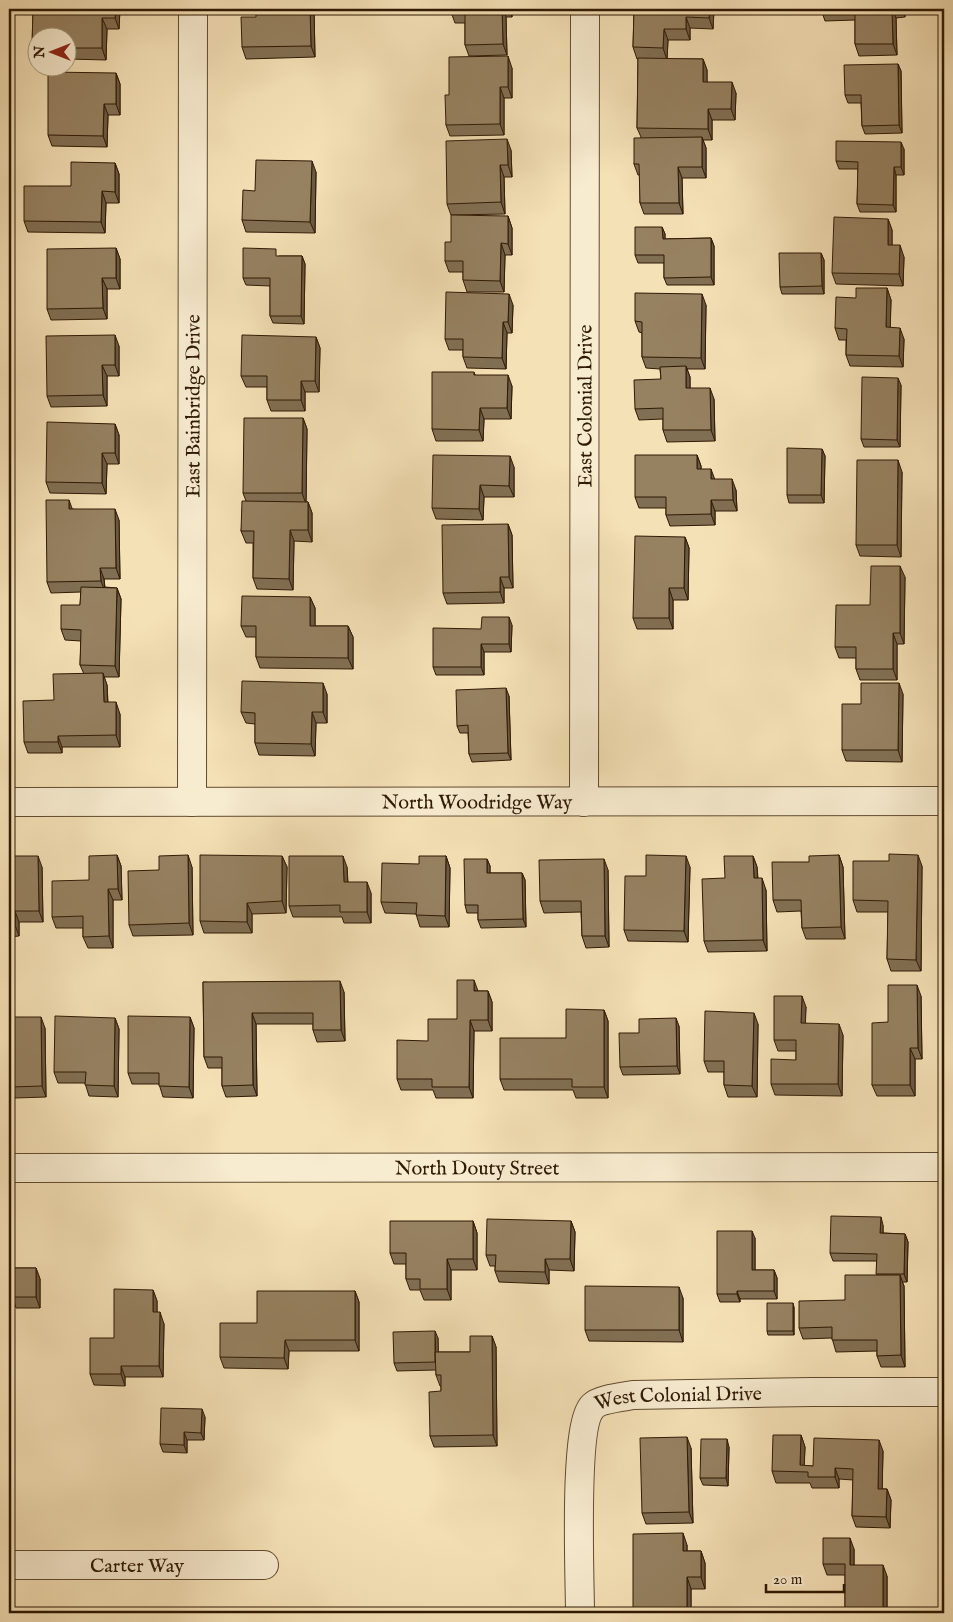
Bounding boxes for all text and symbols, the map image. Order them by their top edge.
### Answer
north arrow [28,28,78,78]
text: N [31,46,49,59]
street label: East Bainbridge Drive [181,314,207,498]
street label: East Colonial Drive [573,324,599,488]
street label: North Woodridge Way [382,790,573,816]
street label: North Douty Street [395,1156,559,1182]
street label: West Colonial Drive [592,1382,762,1417]
street label: Carter Way [90,1554,184,1579]
scale bar [766,1562,843,1594]
text: 20 m [773,1570,803,1589]

